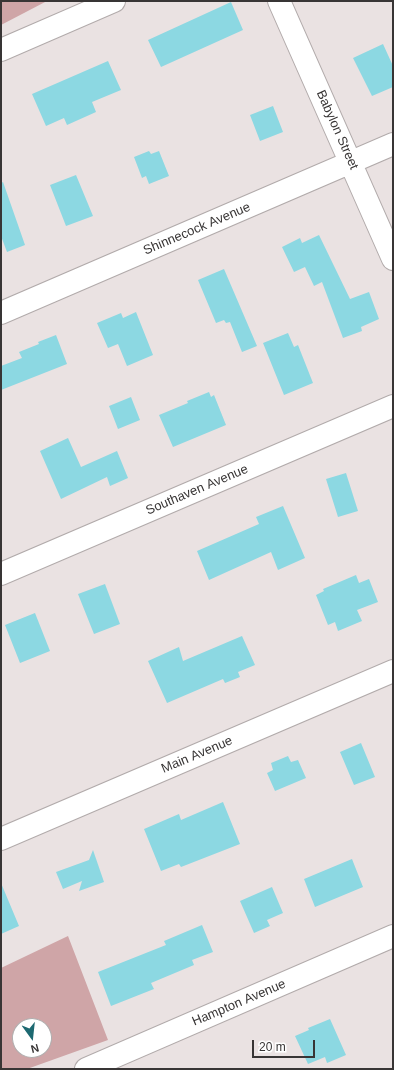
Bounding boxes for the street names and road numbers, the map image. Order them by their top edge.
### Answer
street label: Babylon Street [313,88,361,172]
street label: Shinnecock Avenue [141,199,253,259]
street label: Southaven Avenue [143,461,251,519]
street label: Main Avenue [159,733,235,777]
street label: Hampton Avenue [190,976,288,1030]

